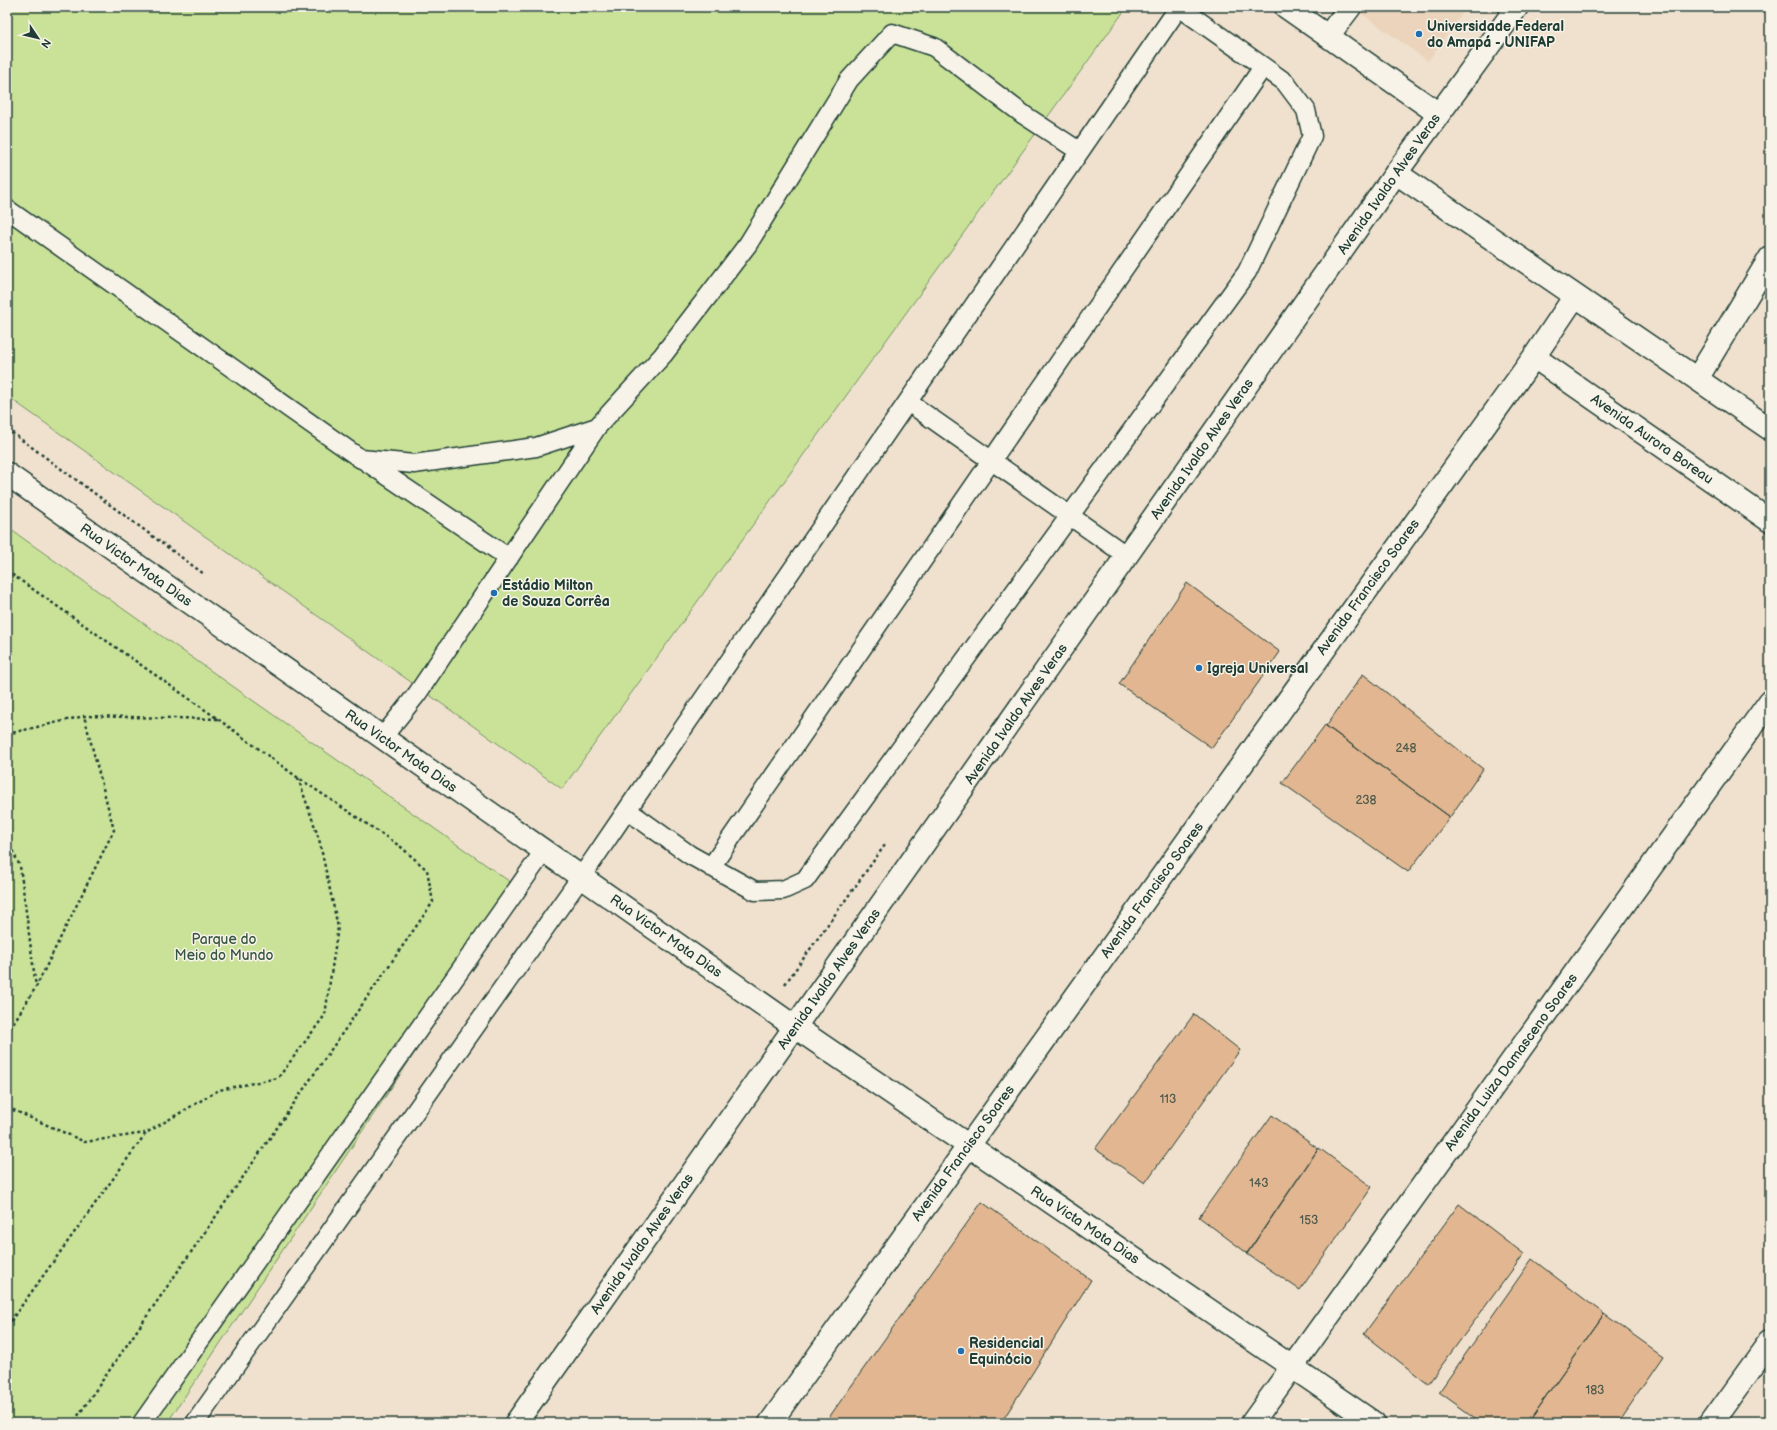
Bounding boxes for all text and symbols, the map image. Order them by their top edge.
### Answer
north arrow [18,18,58,58]
place label: Universidade Federal do Amapá - UNIFAP [1427,18,1564,51]
marker: Universidade Federal do Amapá - UNIFAP [1414,29,1424,39]
text: N [38,36,53,51]
street label: Avenida Ivaldo Alves Veras [1334,110,1444,258]
street label: Avenida Ivaldo Alves Veras [1147,375,1257,523]
street label: Avenida Aurora Boreau [1587,390,1717,488]
street label: Avenida Francisco Soares [1313,516,1423,658]
street label: Rua Victor Mota Dias [77,520,195,610]
place label: Estádio Milton de Souza Corrêa [502,577,610,610]
marker: Estádio Milton de Souza Corrêa [489,588,499,598]
street label: Avenida Ivaldo Alves Veras [961,640,1071,788]
place label: Igreja Universal [1207,660,1308,677]
marker: Igreja Universal [1194,663,1204,673]
street label: Rua Victor Mota Dias [342,706,460,796]
house number: 248 [1395,741,1417,756]
house number: 238 [1355,793,1377,808]
street label: Avenida Francisco Soares [1097,819,1207,961]
street label: Rua Victor Mota Dias [607,891,725,981]
street label: Avenida Ivaldo Alves Veras [774,905,884,1053]
park label: Parque do Meio do Mundo [175,931,273,964]
street label: Avenida Luiza Damasceno Soares [1441,970,1581,1154]
street label: Avenida Francisco Soares [908,1082,1018,1224]
house number: 113 [1160,1092,1176,1107]
street label: Avenida Ivaldo Alves Veras [587,1170,697,1318]
house number: 143 [1249,1176,1269,1191]
street label: Rua Victa Mota Dias [1027,1182,1143,1268]
house number: 153 [1300,1213,1318,1228]
place label: Residencial Equinócio [969,1335,1044,1368]
marker: Residencial Equinócio [956,1346,966,1356]
house number: 183 [1585,1383,1605,1398]

